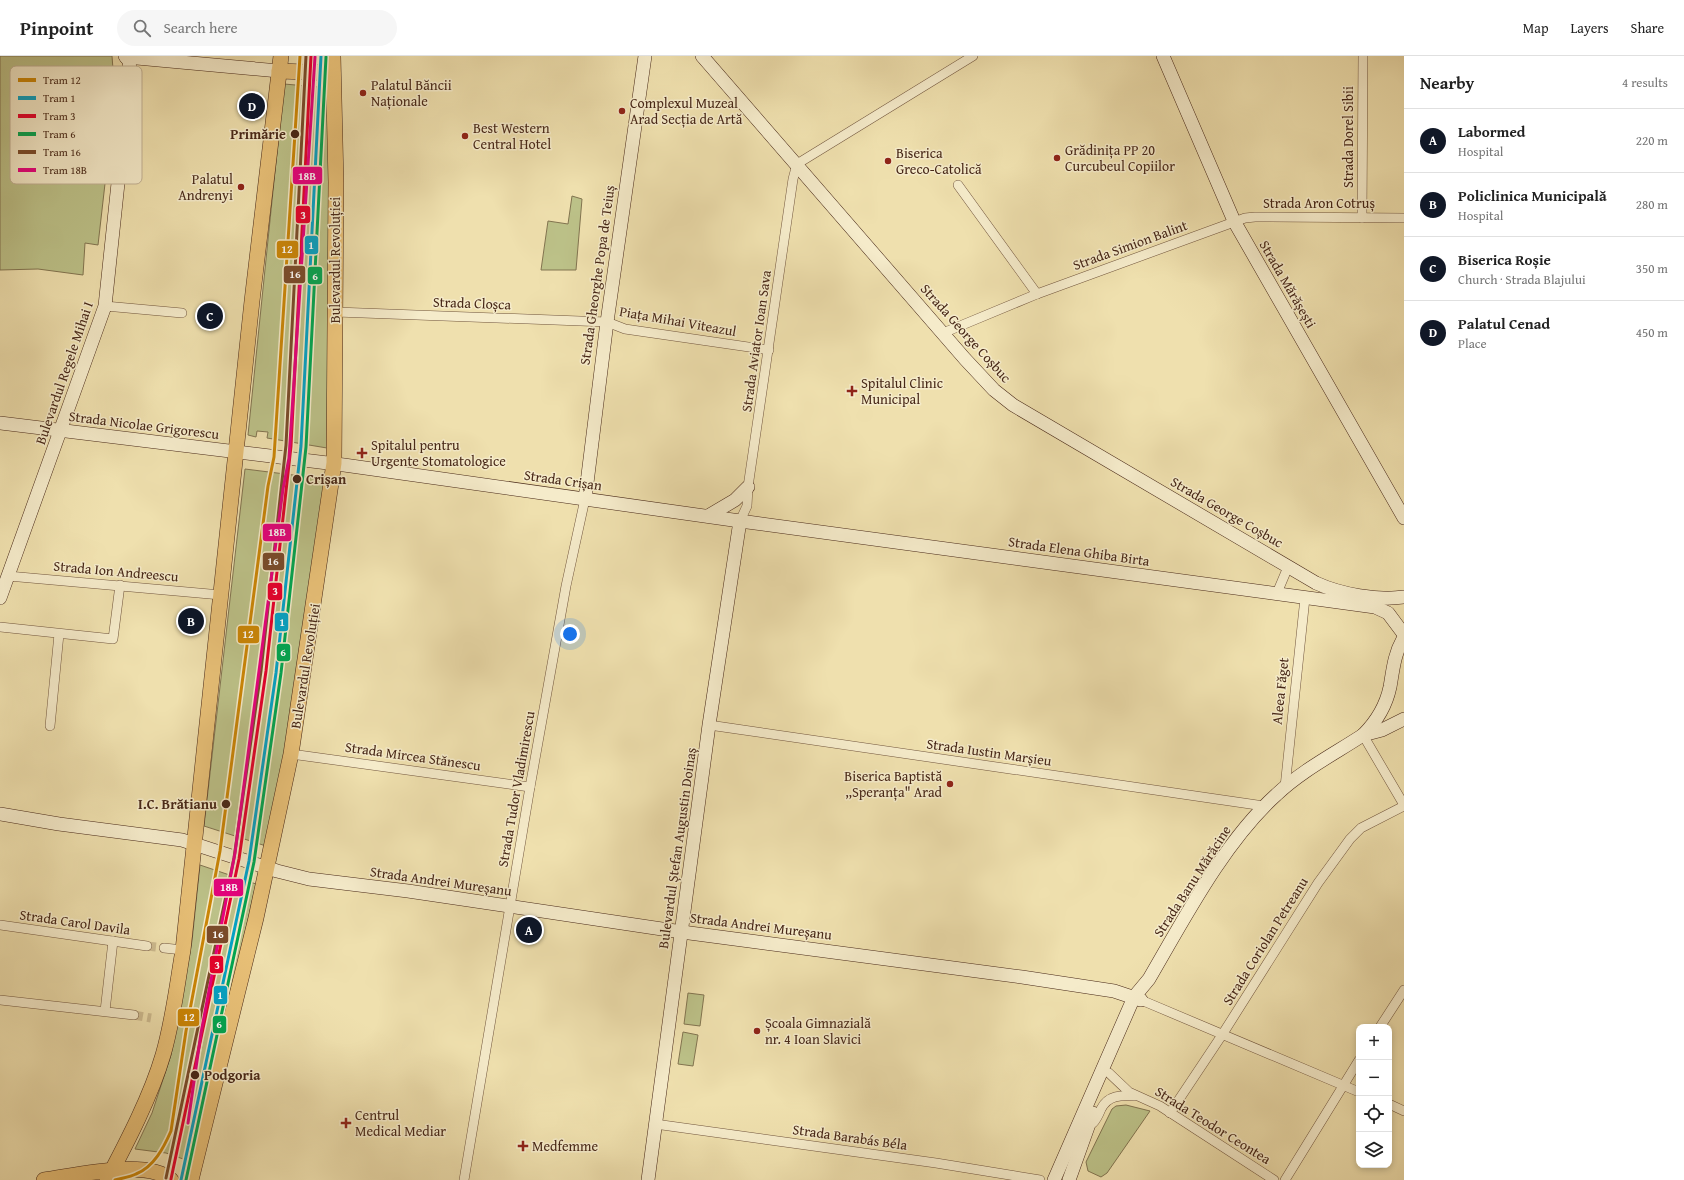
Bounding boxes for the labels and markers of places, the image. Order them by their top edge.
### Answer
place label: Palatul Băncii Naționale [371,75,452,111]
marker: Palatul Băncii Naționale [358,88,368,98]
pin: D [239,91,265,121]
place label: Complexul Muzeal Arad Secția de Artă [630,93,743,129]
marker: Complexul Muzeal Arad Secția de Artă [617,106,627,116]
place label: Best Western Central Hotel [473,118,551,154]
place label: Primărie [230,124,286,144]
marker: Primărie [289,128,301,140]
marker: Best Western Central Hotel [460,131,470,141]
place label: Grădinița PP 20 Curcubeul Copiilor [1065,140,1175,176]
place label: Biserica Greco-Catolică [896,143,982,179]
marker: Grădinița PP 20 Curcubeul Copiilor [1052,153,1062,163]
marker: Biserica Greco-Catolică [883,156,893,166]
place label: Palatul Andrenyi [178,169,233,205]
marker: Palatul Andrenyi [236,182,246,192]
pin: C [197,301,223,331]
place label: Spitalul Clinic Municipal [861,373,943,409]
marker: Spitalul Clinic Municipal [846,385,858,397]
place label: Spitalul pentru Urgente Stomatologice [371,435,506,471]
marker: Spitalul pentru Urgente Stomatologice [356,447,368,459]
place label: Crișan [306,469,347,489]
marker: Crișan [291,473,303,485]
pin: B [178,606,204,636]
place label: Biserica Baptistă ,,Speranța" Arad [844,766,943,802]
marker: Biserica Baptistă ,,Speranța" Arad [945,779,955,789]
place label: I.C. Brătianu [138,794,217,814]
marker: I.C. Brătianu [220,798,232,810]
pin: A [516,915,542,945]
place label: Școala Gimnazială nr. 4 Ioan Slavici [765,1013,871,1049]
marker: Școala Gimnazială nr. 4 Ioan Slavici [752,1026,762,1036]
place label: Podgoria [204,1065,261,1085]
marker: Podgoria [189,1069,201,1081]
place label: Centrul Medical Mediar [355,1105,446,1141]
marker: Centrul Medical Mediar [340,1117,352,1129]
place label: Medfemme [532,1136,598,1156]
marker: Medfemme [517,1140,529,1152]

